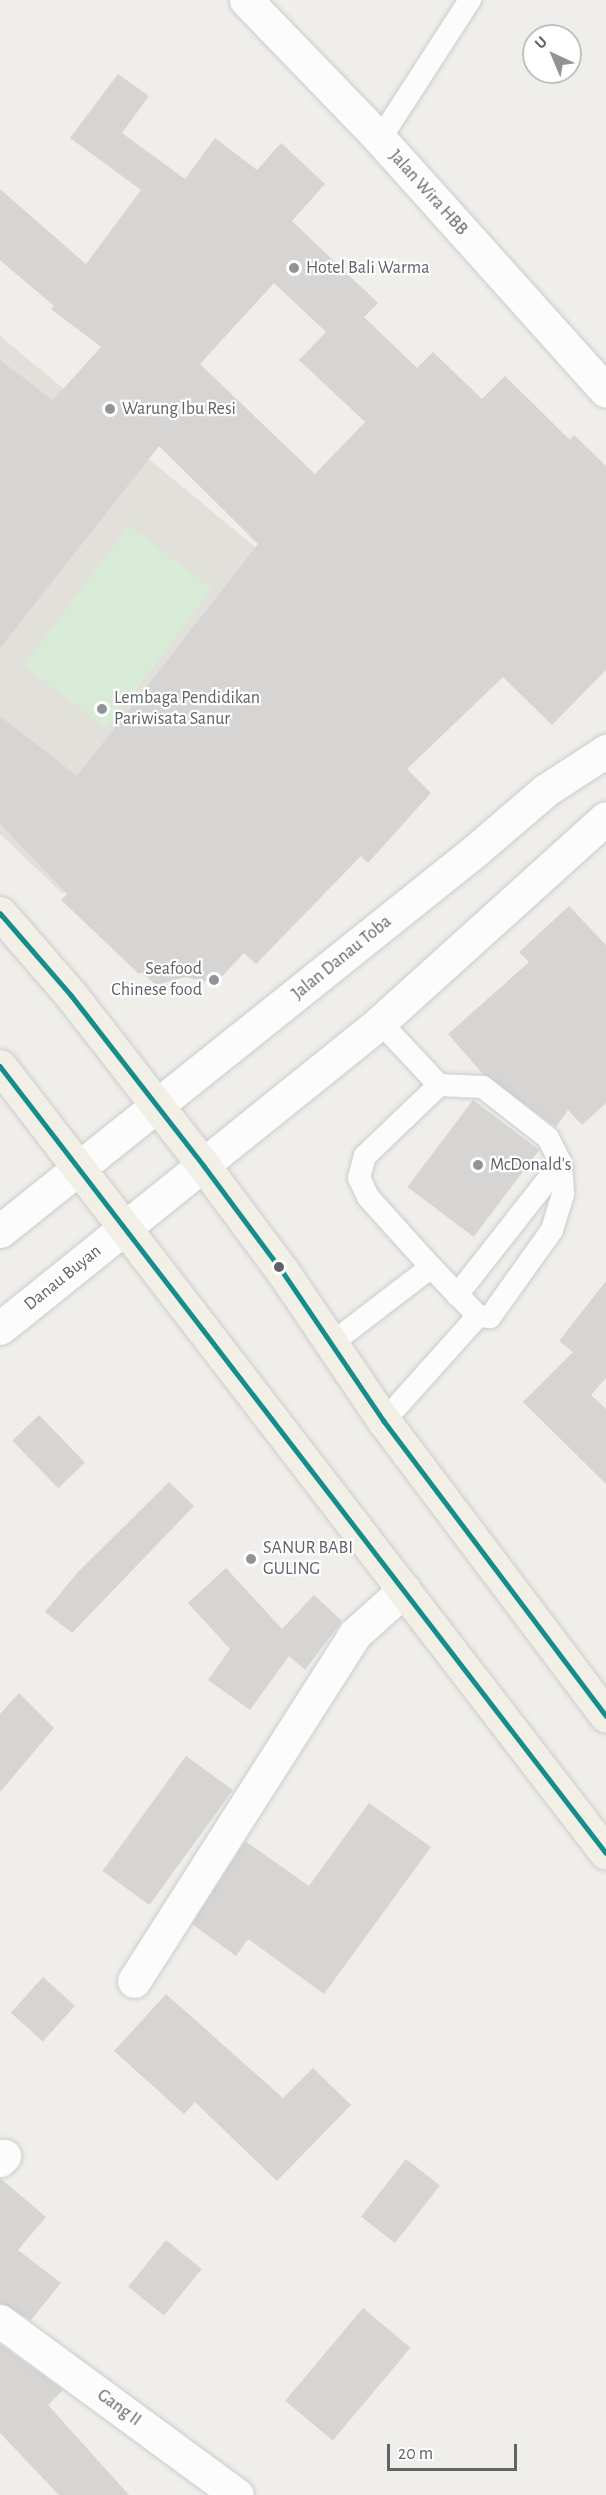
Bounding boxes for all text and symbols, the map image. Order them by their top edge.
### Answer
north arrow [522,24,582,84]
text: U [532,33,550,52]
street label: Jalan Wira HBB [384,146,472,240]
place label: Hotel Bali Warma [306,257,430,279]
marker: Hotel Bali Warma [287,261,301,275]
place label: Warung Ibu Resi [122,398,236,420]
marker: Warung Ibu Resi [103,402,117,416]
place label: Lembaga Pendidikan Pariwisata Sanur [114,688,260,730]
marker: Lembaga Pendidikan Pariwisata Sanur [95,702,109,716]
street label: Jalan Danau Toba [288,911,396,1005]
place label: Seafood Chinese food [111,959,202,1002]
marker: Seafood Chinese food [207,973,221,987]
place label: McDonald's [490,1154,572,1176]
marker: McDonald's [471,1158,485,1172]
street label: Danau Buyan [20,1240,106,1316]
unlabelled marker [273,1261,285,1273]
place label: SANUR BABI GULING [263,1538,353,1580]
marker: SANUR BABI GULING [244,1552,258,1566]
street label: Gang II [93,2385,145,2431]
scale bar [390,2432,520,2470]
text: 20 m [398,2445,433,2463]

